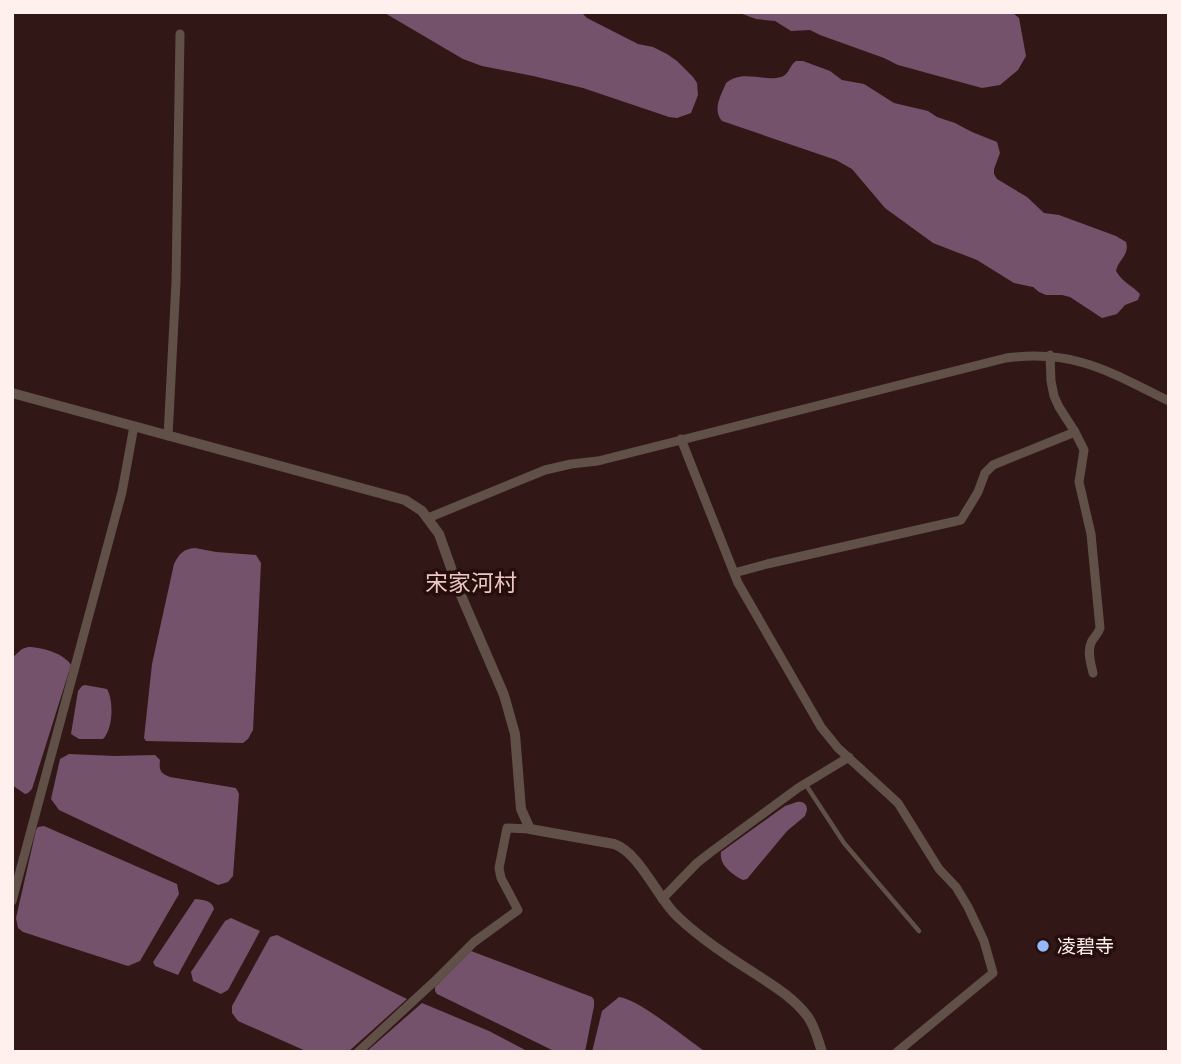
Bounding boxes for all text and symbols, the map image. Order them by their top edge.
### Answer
district label: 宋家河村 [425,568,517,597]
place label: 凌碧寺 [1057,934,1114,958]
marker: 凌碧寺 [1035,938,1051,954]

